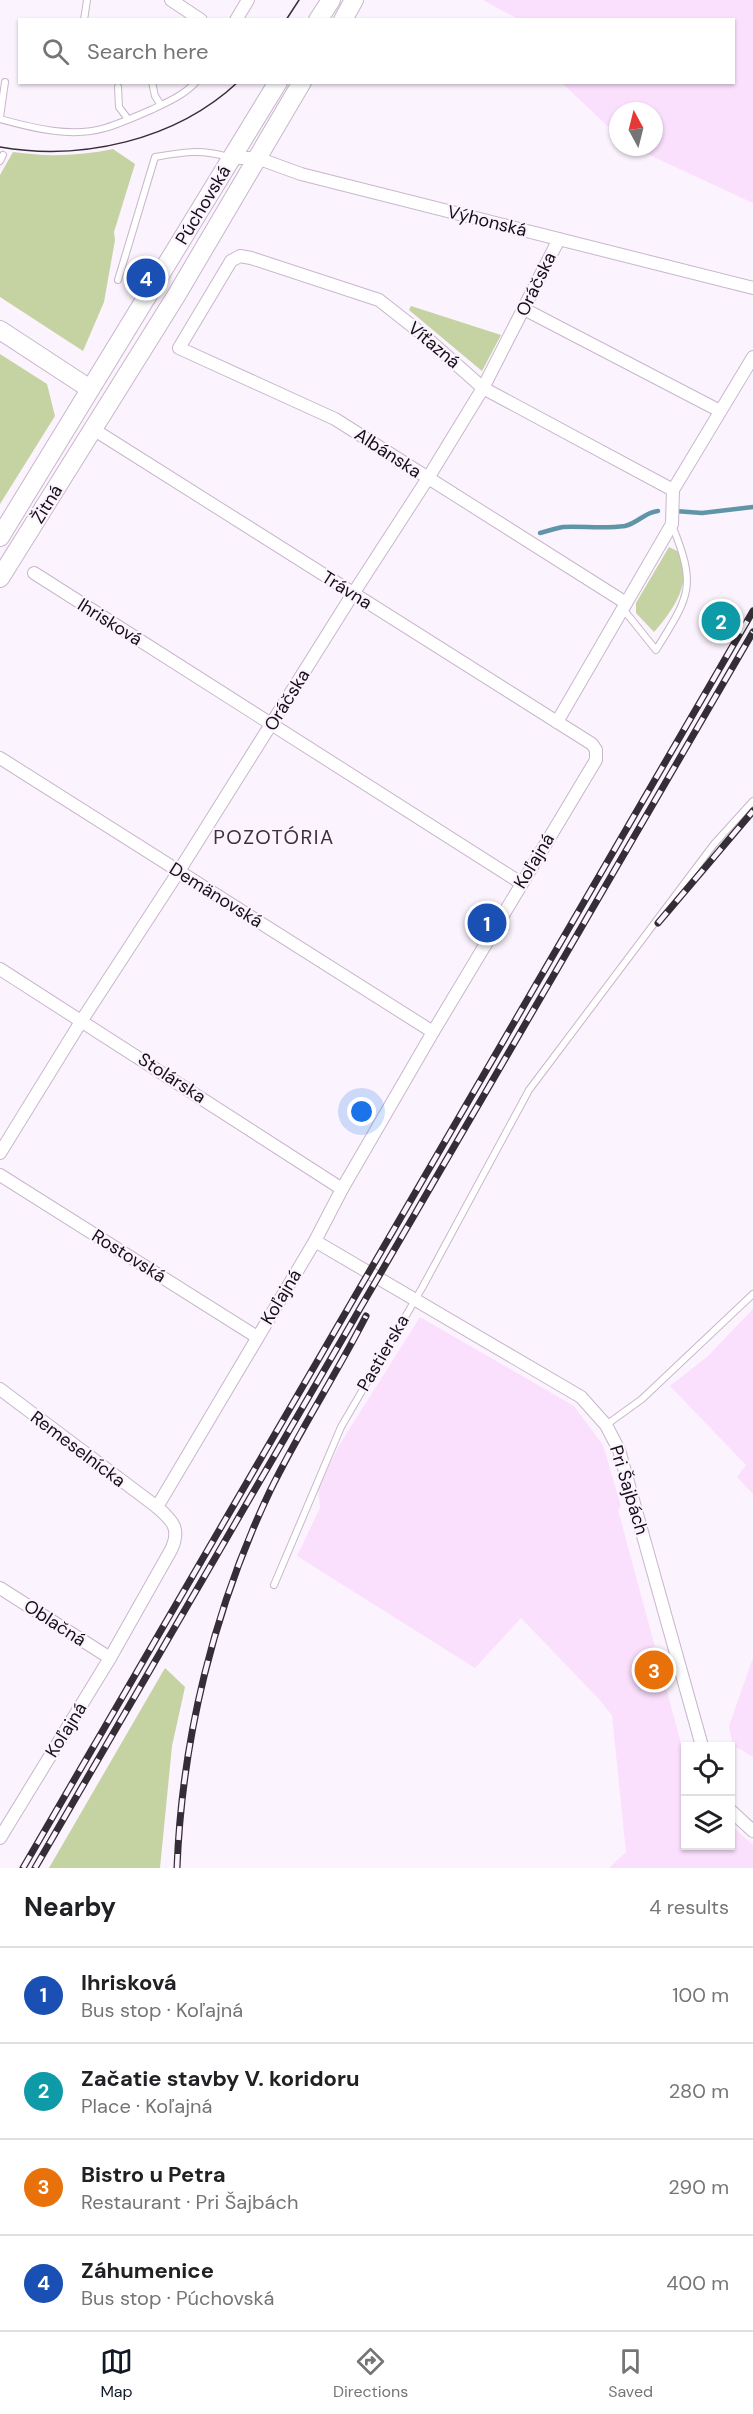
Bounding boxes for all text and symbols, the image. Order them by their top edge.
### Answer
search box [18,18,735,84]
icon: search [39,35,72,68]
text: Search here [87,37,208,66]
north arrow [609,102,663,156]
street label: Púchovská [170,161,236,249]
street label: Výhonská [445,200,529,242]
street label: Oráčska [510,248,562,320]
pin: 4 [126,256,166,300]
street label: Víťazná [403,316,465,374]
street label: Albánska [350,422,426,484]
street label: Žitná [26,480,68,528]
street label: Trávna [317,565,377,615]
street label: Ihrisková [73,593,147,651]
pin: 2 [702,598,740,644]
street label: Oráčska [259,665,315,735]
district label: POZOTÓRIA [213,824,335,850]
street label: Koľajná [508,829,560,893]
street label: Demänovská [165,857,267,933]
pin: 1 [468,900,506,946]
street label: Stolárska [134,1047,210,1109]
your location [347,1097,376,1126]
street label: Rostovská [87,1224,171,1288]
street label: Koľajná [255,1265,307,1329]
street label: Pastierska [351,1310,415,1396]
street label: Remeselnícka [26,1405,130,1493]
street label: Pri Šajbách [604,1442,654,1538]
street label: Oblačná [19,1594,91,1652]
pin: 3 [634,1648,674,1692]
street label: Koľajná [40,1698,92,1762]
map controls [681,1742,735,1850]
button: locate [681,1742,735,1796]
button: layers [681,1796,735,1850]
text: Nearby [24,1890,116,1924]
text: 4 results [649,1894,729,1920]
text: Ihrisková [81,1968,177,1997]
text: 1 [40,1982,47,2008]
text: 100 m [672,1982,729,2008]
text: Bus stop · Koľajná [81,1997,243,2023]
text: Začatie stavby V. koridoru [81,2064,360,2093]
text: 2 [38,2078,49,2104]
text: 280 m [669,2078,729,2104]
text: Place · Koľajná [81,2093,212,2119]
text: Bistro u Petra [81,2160,226,2189]
text: 3 [37,2174,50,2200]
text: 290 m [668,2174,729,2200]
text: Restaurant · Pri Šajbách [81,2189,298,2215]
text: Záhumenice [81,2256,214,2285]
text: 4 [37,2270,50,2296]
text: 400 m [666,2270,729,2296]
text: Bus stop · Púchovská [81,2285,274,2311]
tab: Map [100,2345,133,2402]
tab: Directions [333,2345,408,2402]
tab: Saved [608,2345,653,2402]

